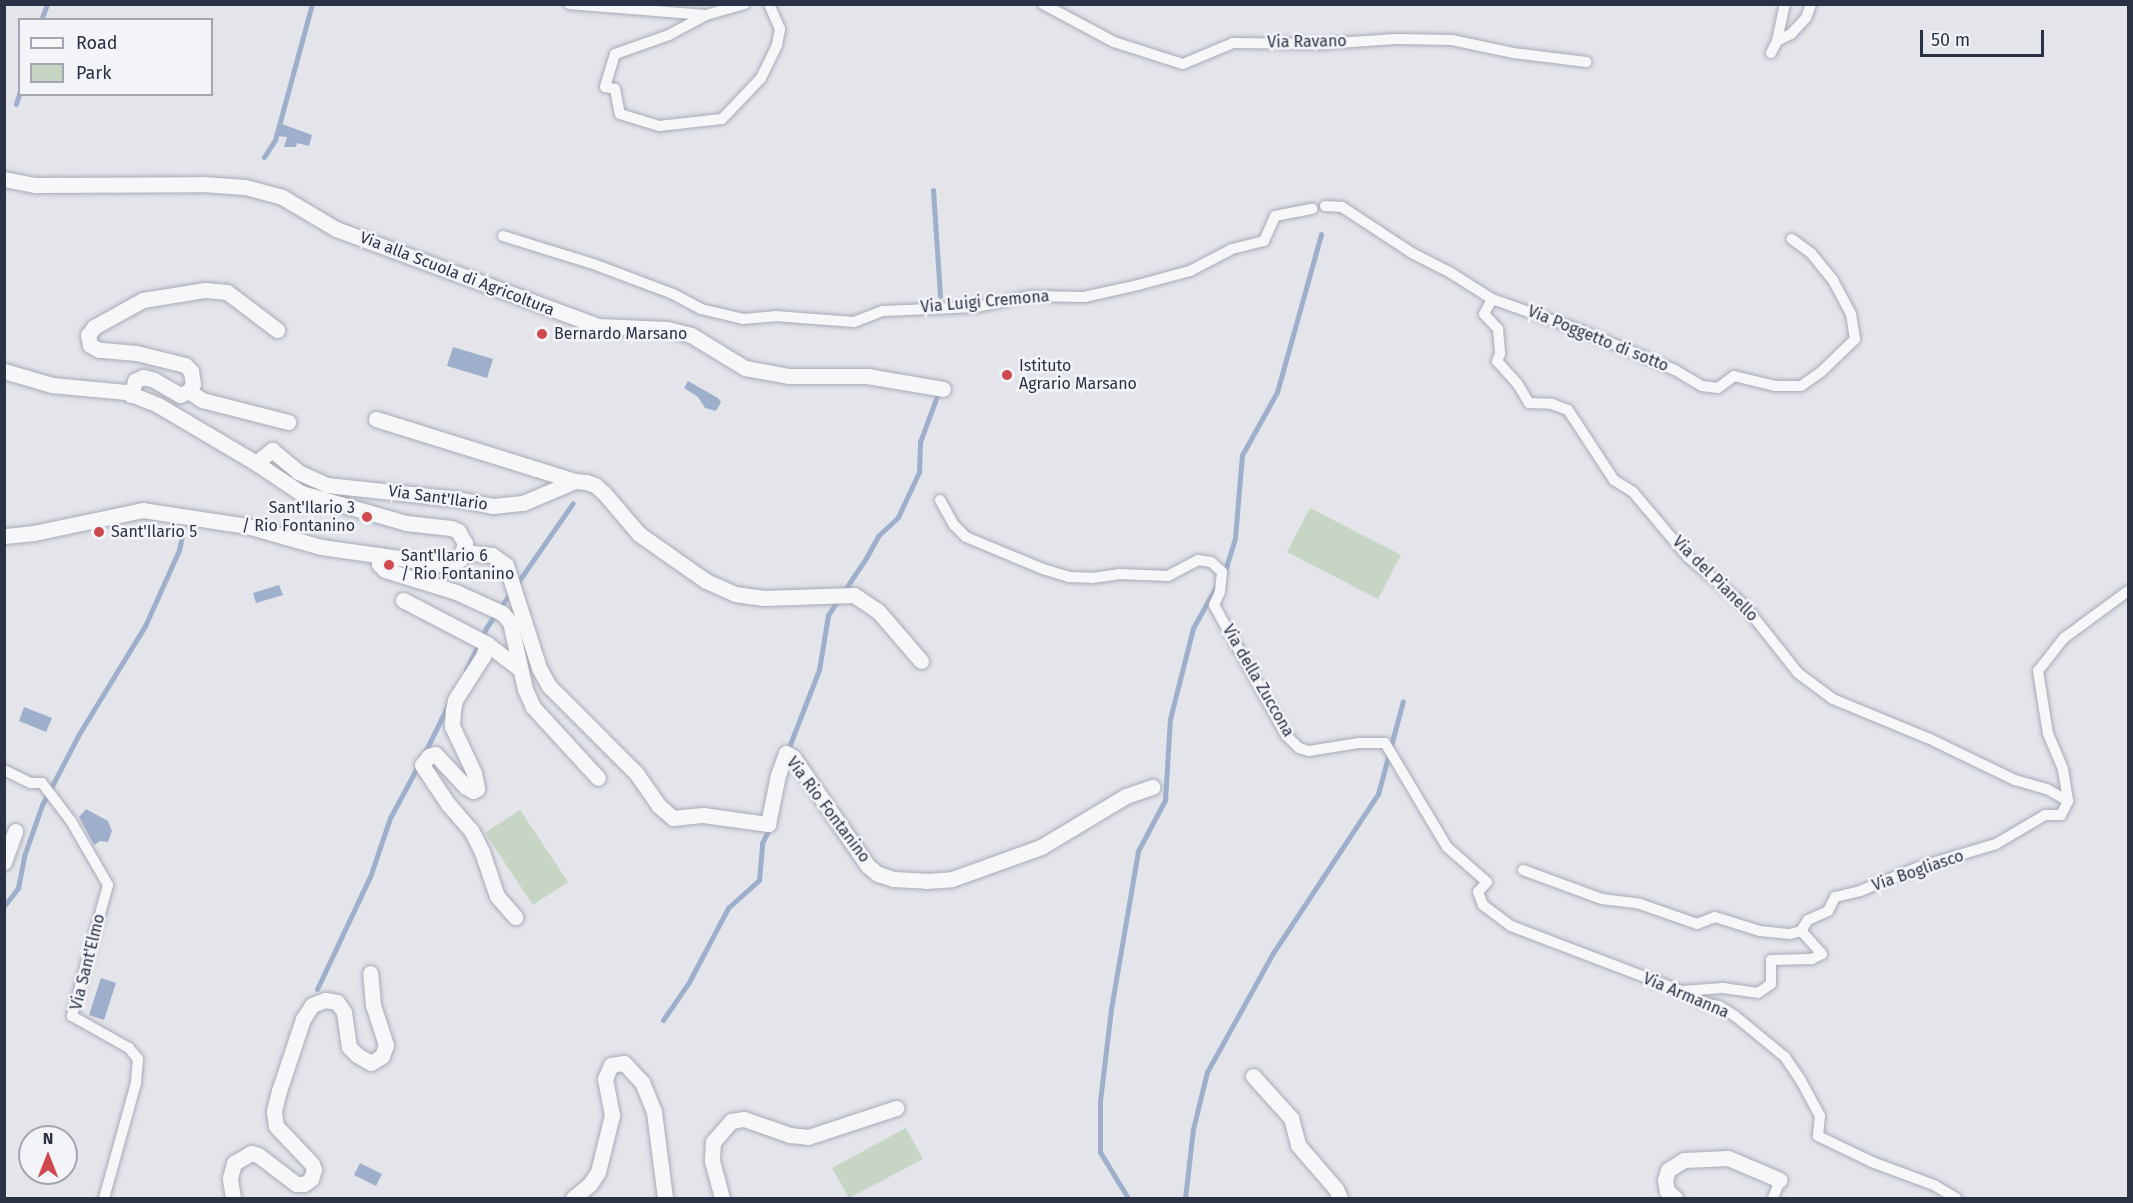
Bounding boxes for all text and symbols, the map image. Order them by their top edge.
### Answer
legend [18,18,213,96]
scale bar [1923,18,2048,56]
text: 50 m [1931,29,1970,51]
text: Road [76,32,118,54]
street label: Via Ravano [1267,32,1347,52]
text: Park [76,62,111,84]
street label: Via alla Scuola di Agricoltura [357,228,557,320]
street label: Via Luigi Cremona [920,287,1050,317]
street label: Via Poggetto di sotto [1525,302,1671,376]
place label: Bernardo Marsano [554,324,687,344]
marker: Bernardo Marsano [535,327,549,341]
place label: Istituto Agrario Marsano [1019,356,1137,394]
marker: Istituto Agrario Marsano [1000,368,1014,382]
street label: Via Sant'Ilario [387,482,489,514]
place label: Sant'Ilario 3 / Rio Fontanino [242,498,355,536]
marker: Sant'Ilario 3 / Rio Fontanino [360,510,374,524]
place label: Sant'Ilario 5 [111,522,197,542]
marker: Sant'Ilario 5 [92,525,106,539]
street label: Via del Pianello [1668,532,1762,626]
place label: Sant'Ilario 6 / Rio Fontanino [401,546,514,584]
marker: Sant'Ilario 6 / Rio Fontanino [382,558,396,572]
street label: Via della Zuccona [1218,622,1298,740]
street label: Via Rio Fontanino [782,753,874,867]
street label: Via Bogliasco [1870,846,1966,896]
street label: Via Sant'Elmo [67,912,109,1012]
street label: Via Armanna [1640,969,1732,1023]
north arrow [18,1125,78,1185]
text: N [43,1129,53,1148]

